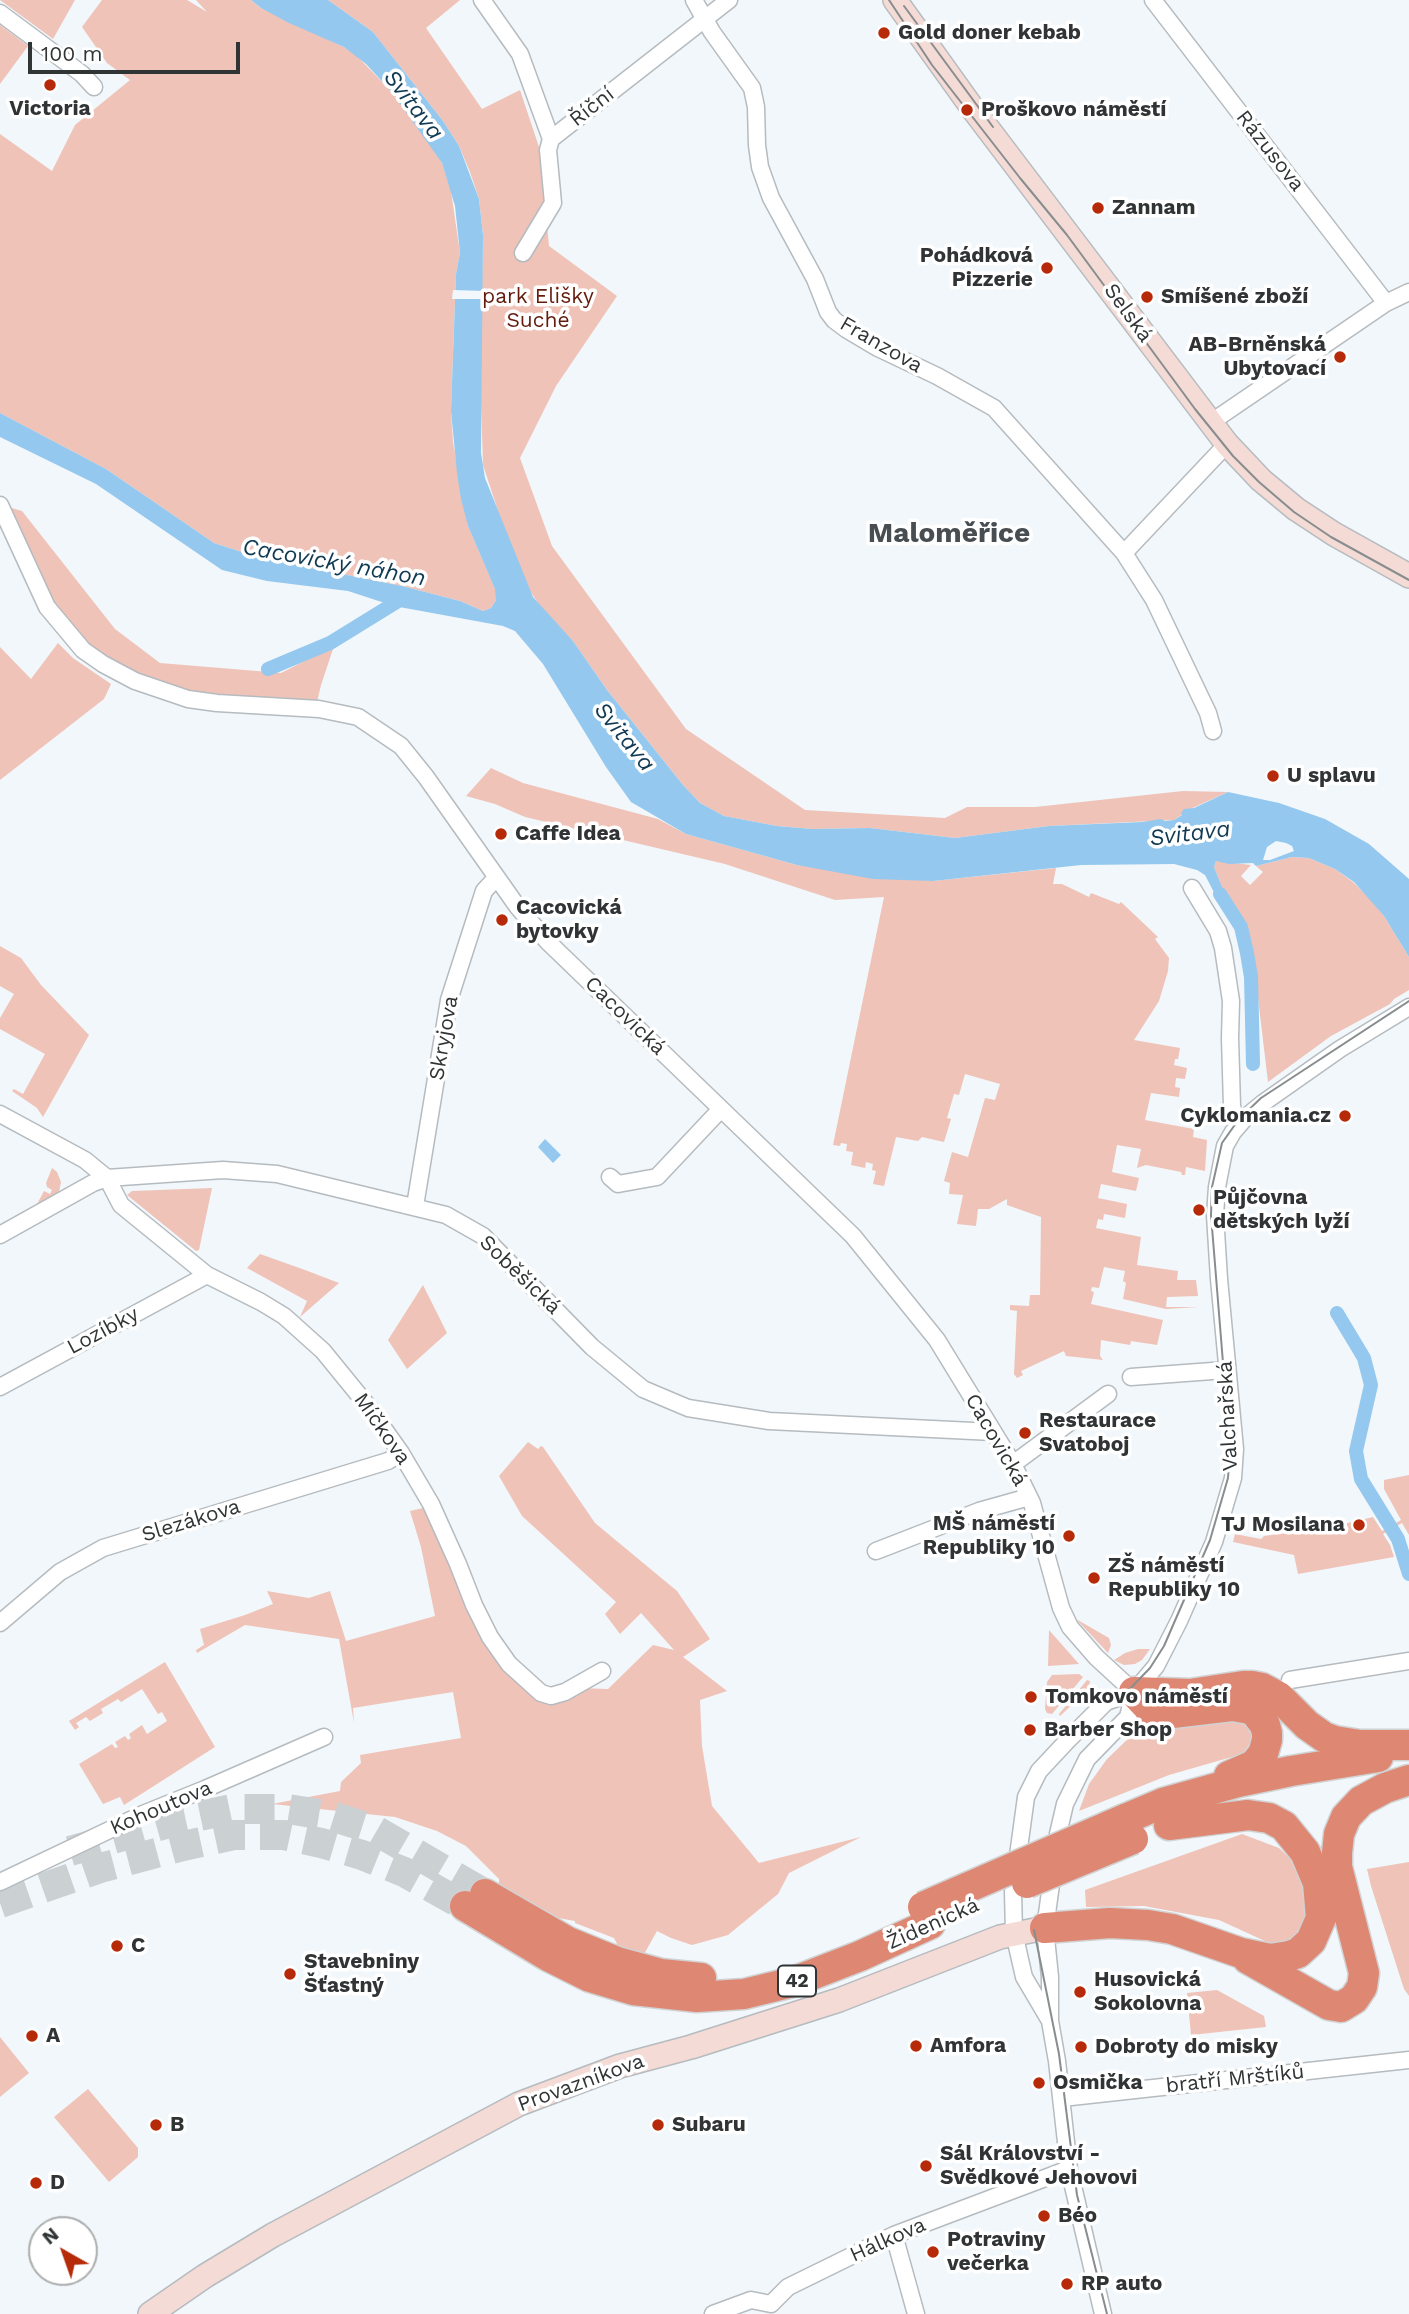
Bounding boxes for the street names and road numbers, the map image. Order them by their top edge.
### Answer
street label: Říční [565,82,619,132]
street label: Rázusova [1230,105,1310,197]
street label: Selská [1098,279,1158,347]
street label: Franzova [835,311,927,379]
street label: Cacovická [579,971,671,1061]
street label: Skryjova [424,994,464,1082]
street label: Soběšická [474,1230,566,1320]
street label: Lozíbky [63,1302,143,1360]
street label: Valchařská [1213,1360,1243,1472]
street label: Míčkova [348,1388,416,1470]
street label: Cacovická [959,1389,1033,1491]
street label: Slezákova [139,1494,243,1548]
street label: Kohoutova [106,1775,216,1841]
street label: Židenická [883,1893,983,1955]
road number: 42 [778,1966,816,1996]
street label: Provazníkova [514,2048,648,2118]
street label: bratří Mrštíků [1164,2059,1306,2099]
street label: Hálkova [846,2212,930,2268]

